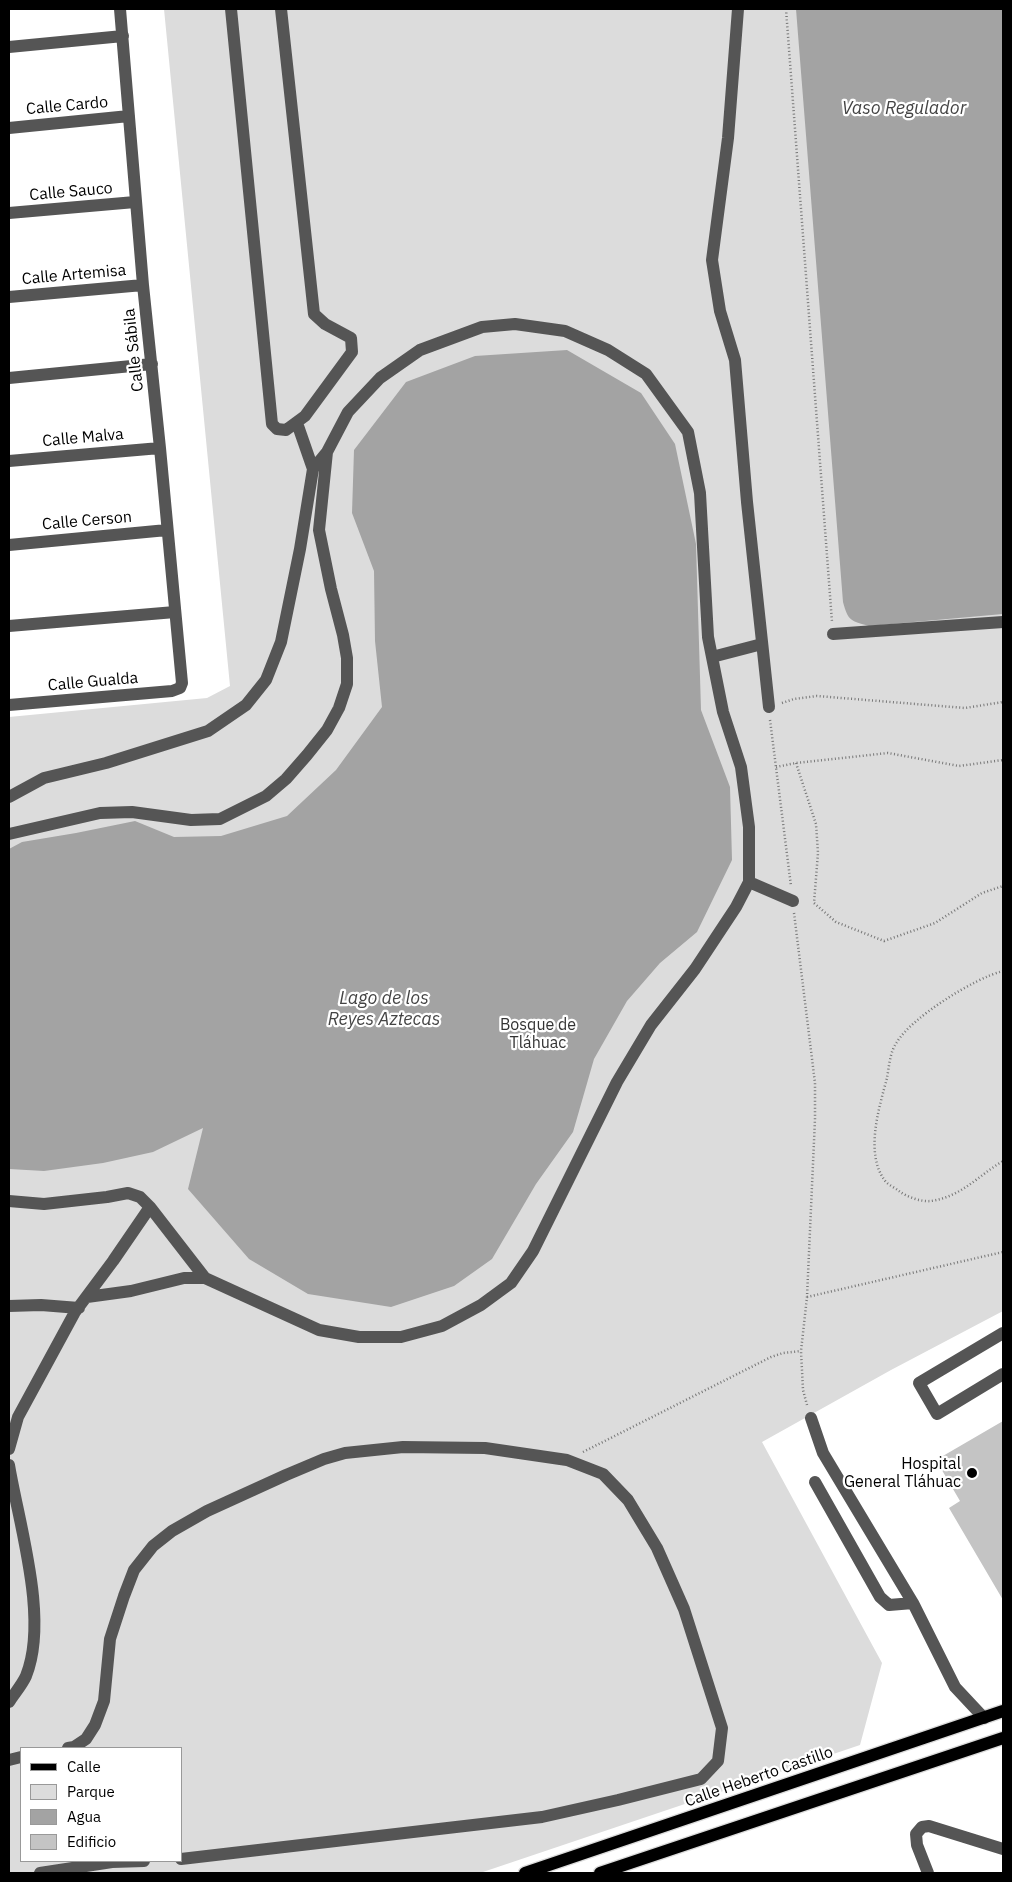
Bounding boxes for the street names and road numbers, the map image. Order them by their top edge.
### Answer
street label: Calle Cardo [25,93,109,119]
street label: Calle Sauco [29,179,113,205]
street label: Calle Artemisa [21,261,127,289]
street label: Calle Sábila [120,307,148,393]
street label: Calle Malva [41,425,125,451]
street label: Calle Cerson [41,508,133,534]
street label: Calle Gualda [47,668,139,696]
street label: Calle Heberto Castillo [682,1743,836,1811]

